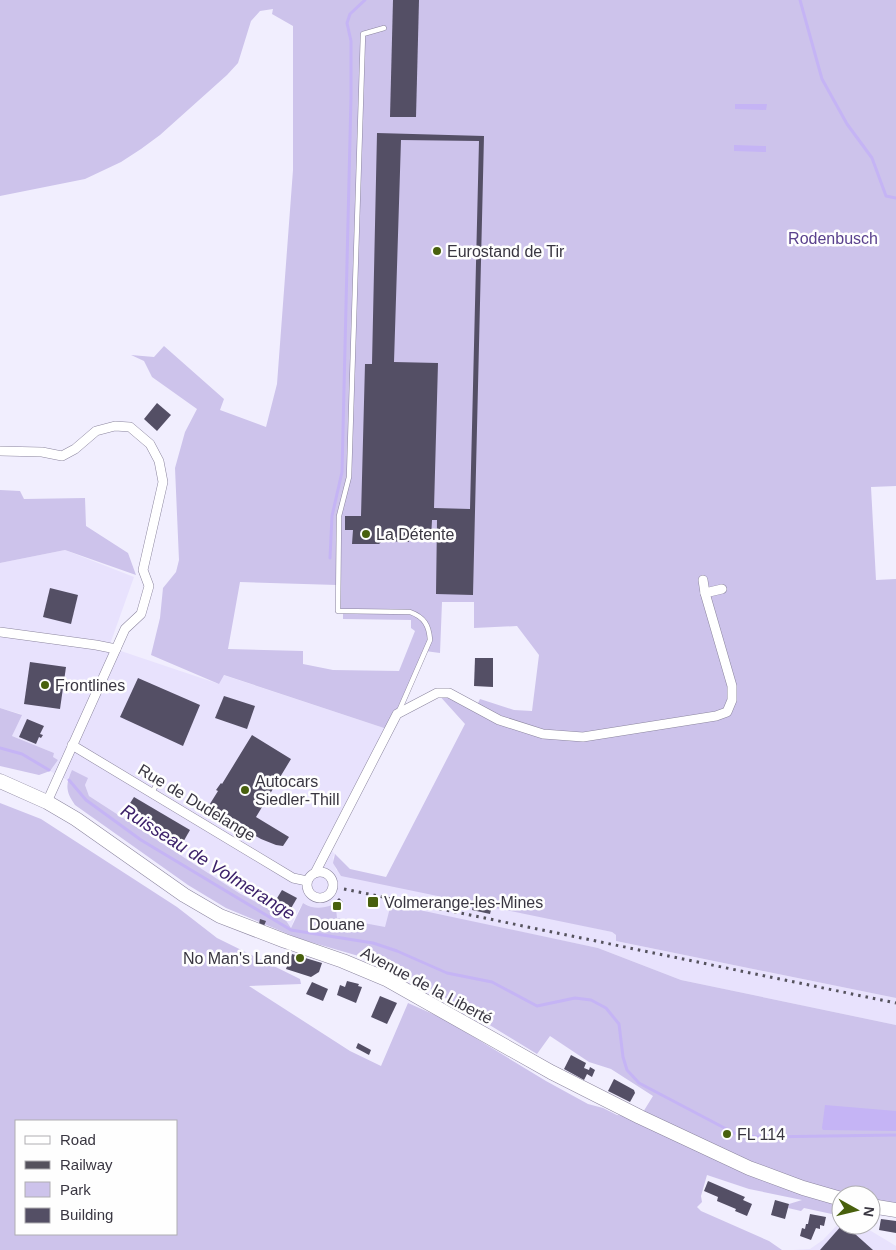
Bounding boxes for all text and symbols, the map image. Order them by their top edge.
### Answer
park label: Rodenbusch [788,230,878,247]
place label: Eurostand de Tir [447,243,565,260]
marker: Eurostand de Tir [431,245,443,257]
place label: La Détente [376,526,454,543]
marker: La Détente [360,528,372,540]
place label: Frontlines [55,677,125,694]
marker: Frontlines [39,679,51,691]
street label: Rue de Dudelange [135,761,258,844]
place label: Autocars Siedler-Thill [255,773,339,808]
marker: Autocars Siedler-Thill [239,784,251,796]
water label: Ruisseau de Volmerange [117,800,299,924]
place label: Volmerange-les-Mines [384,894,543,911]
marker: Volmerange-les-Mines [366,895,380,909]
marker: Douane [331,900,343,912]
place label: Douane [309,916,365,933]
street label: Avenue de la Liberté [358,944,496,1027]
place label: No Man's Land [183,950,290,967]
marker: No Man's Land [294,952,306,964]
legend [15,1120,178,1235]
place label: FL 114 [737,1126,785,1143]
marker: FL 114 [721,1128,733,1140]
text: Road [60,1131,96,1148]
text: Railway [60,1156,113,1173]
text: Park [60,1181,91,1198]
north arrow [831,1185,881,1235]
text: Building [60,1206,113,1223]
text: N [860,1206,878,1218]

